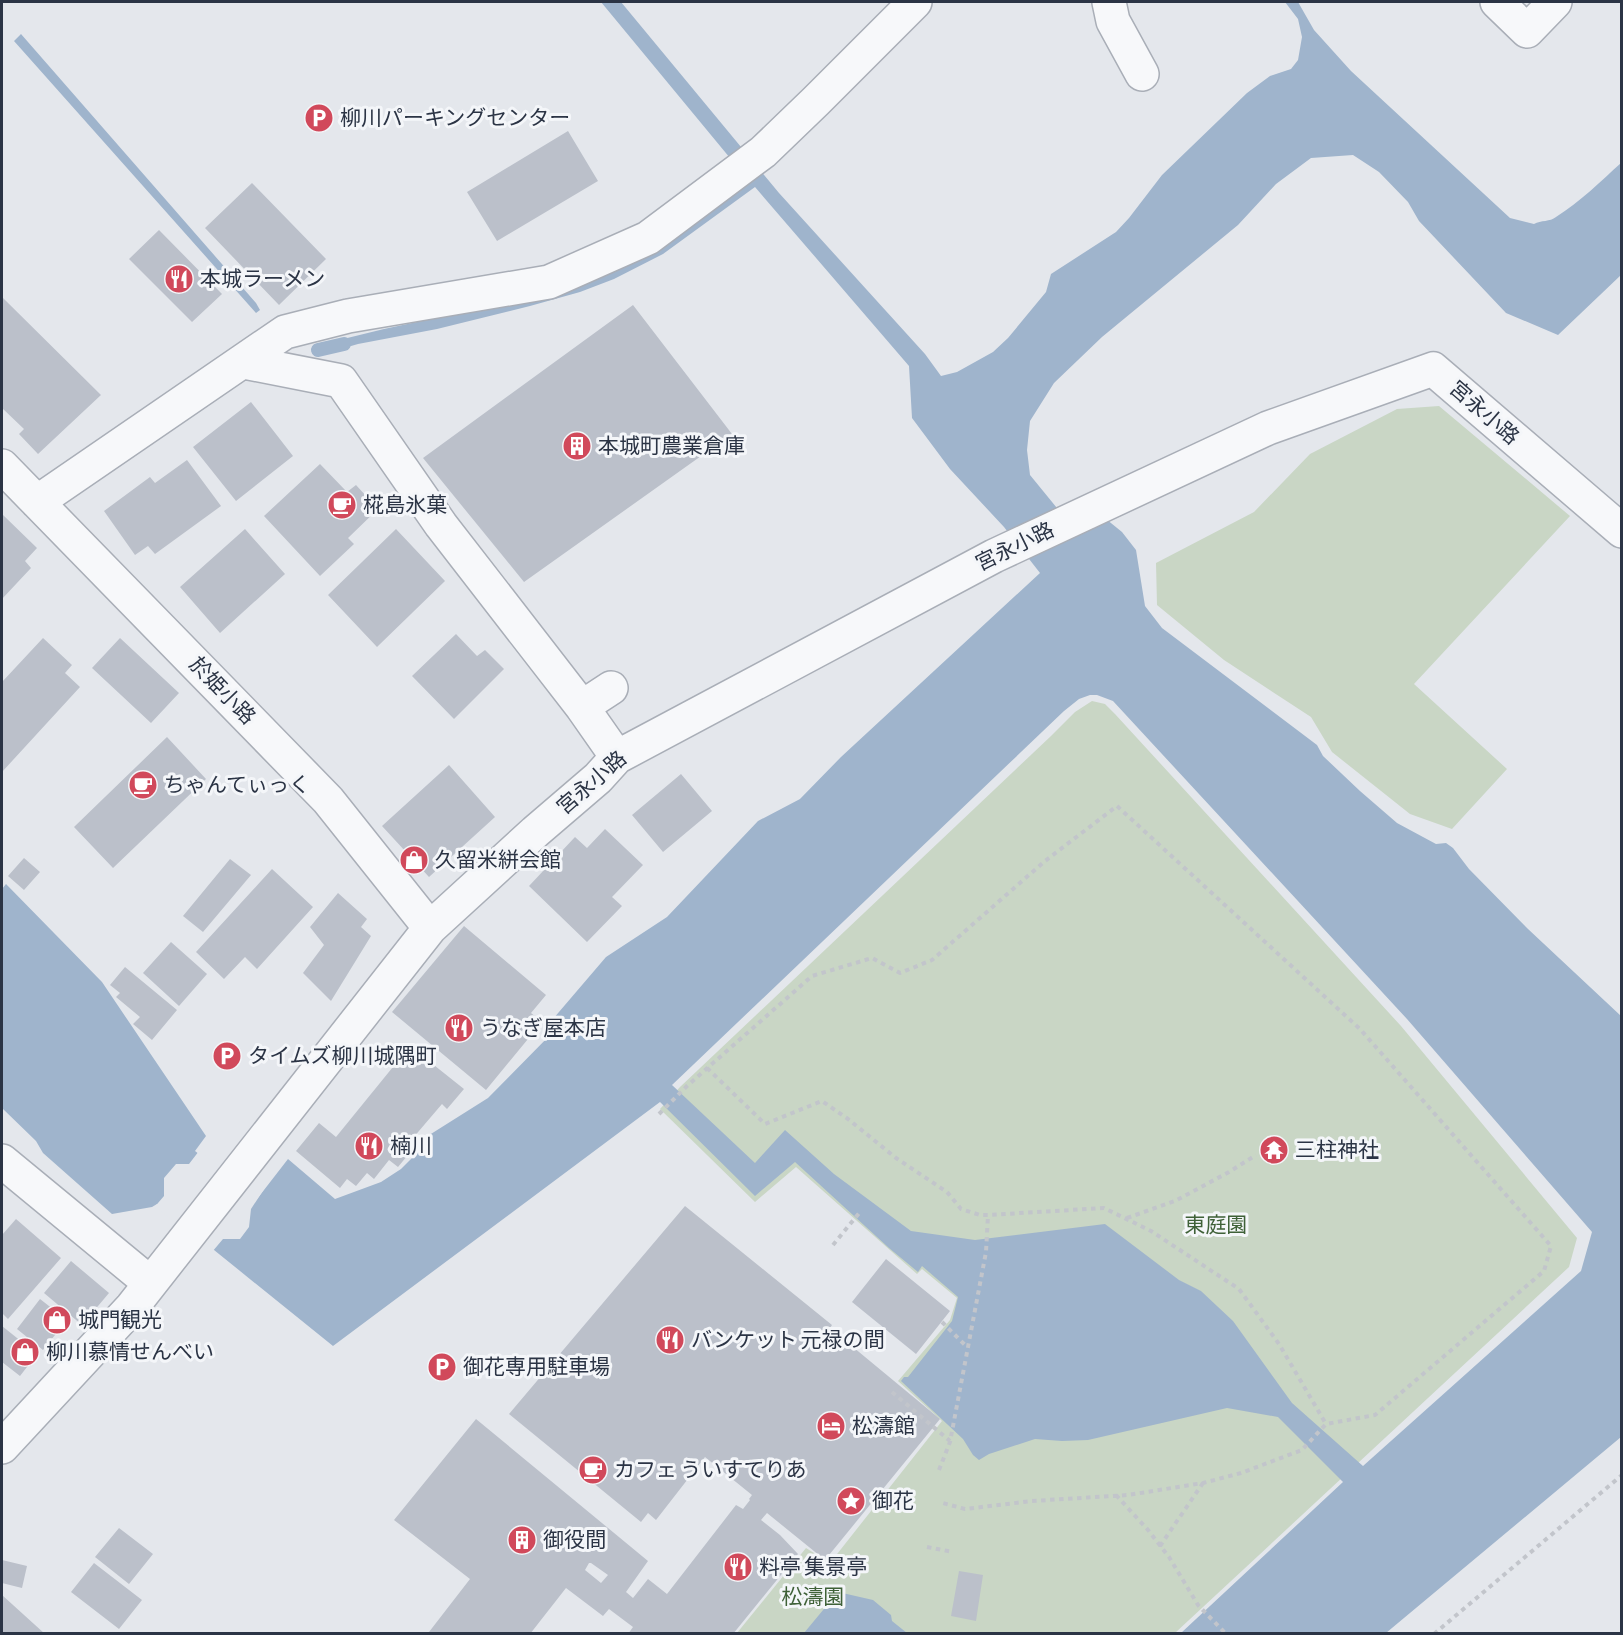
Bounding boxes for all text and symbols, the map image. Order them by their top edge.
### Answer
parking icon: 柳川パーキングセンター [303,102,335,134]
place label: 柳川パーキングセンター [340,106,570,131]
restaurant icon: 本城ラーメン [163,263,195,295]
place label: 本城ラーメン [200,267,325,292]
street label: 宮永小路 [1444,376,1524,450]
building icon: 本城町農業倉庫 [561,430,593,462]
place label: 本城町農業倉庫 [598,434,745,459]
cafe icon: 椛島氷菓 [326,489,358,521]
place label: 椛島氷菓 [363,493,447,518]
street label: 宮永小路 [972,517,1058,577]
street label: 於姫小路 [184,652,260,730]
street label: 宮永小路 [552,746,632,820]
cafe icon: ちゃんてぃっく [127,769,159,801]
place label: ちゃんてぃっく [164,773,310,798]
shop icon: 久留米絣会館 [398,844,430,876]
place label: 久留米絣会館 [435,848,561,873]
restaurant icon: うなぎ屋本店 [443,1012,475,1044]
place label: うなぎ屋本店 [480,1016,606,1041]
parking icon: タイムズ柳川城隅町 [211,1040,243,1072]
place label: タイムズ柳川城隅町 [248,1044,437,1069]
restaurant icon: 楠川 [353,1130,385,1162]
place label: 楠川 [390,1134,432,1159]
temple icon: 三柱神社 [1258,1134,1290,1166]
place label: 三柱神社 [1295,1138,1379,1163]
park label: 東庭園 [1185,1213,1248,1238]
shop icon: 城門観光 [41,1304,73,1336]
place label: 城門観光 [78,1308,162,1333]
restaurant icon: バンケット 元禄の間 [654,1324,686,1356]
place label: バンケット 元禄の間 [691,1328,884,1353]
shop icon: 柳川慕情せんべい [9,1336,41,1368]
place label: 柳川慕情せんべい [46,1340,214,1365]
parking icon: 御花専用駐車場 [426,1351,458,1383]
place label: 御花専用駐車場 [463,1355,610,1380]
hotel icon: 松濤館 [815,1410,847,1442]
place label: 松濤館 [852,1414,915,1439]
cafe icon: カフェ ういすてりあ [577,1454,609,1486]
place label: カフェ ういすてりあ [614,1458,807,1483]
place icon: 御花 [835,1485,867,1517]
place label: 御花 [872,1489,914,1514]
building icon: 御役間 [506,1524,538,1556]
place label: 御役間 [543,1528,606,1553]
restaurant icon: 料亭 集景亭 [722,1551,754,1583]
place label: 料亭 集景亭 [759,1555,867,1580]
park label: 松濤園 [782,1585,845,1610]

